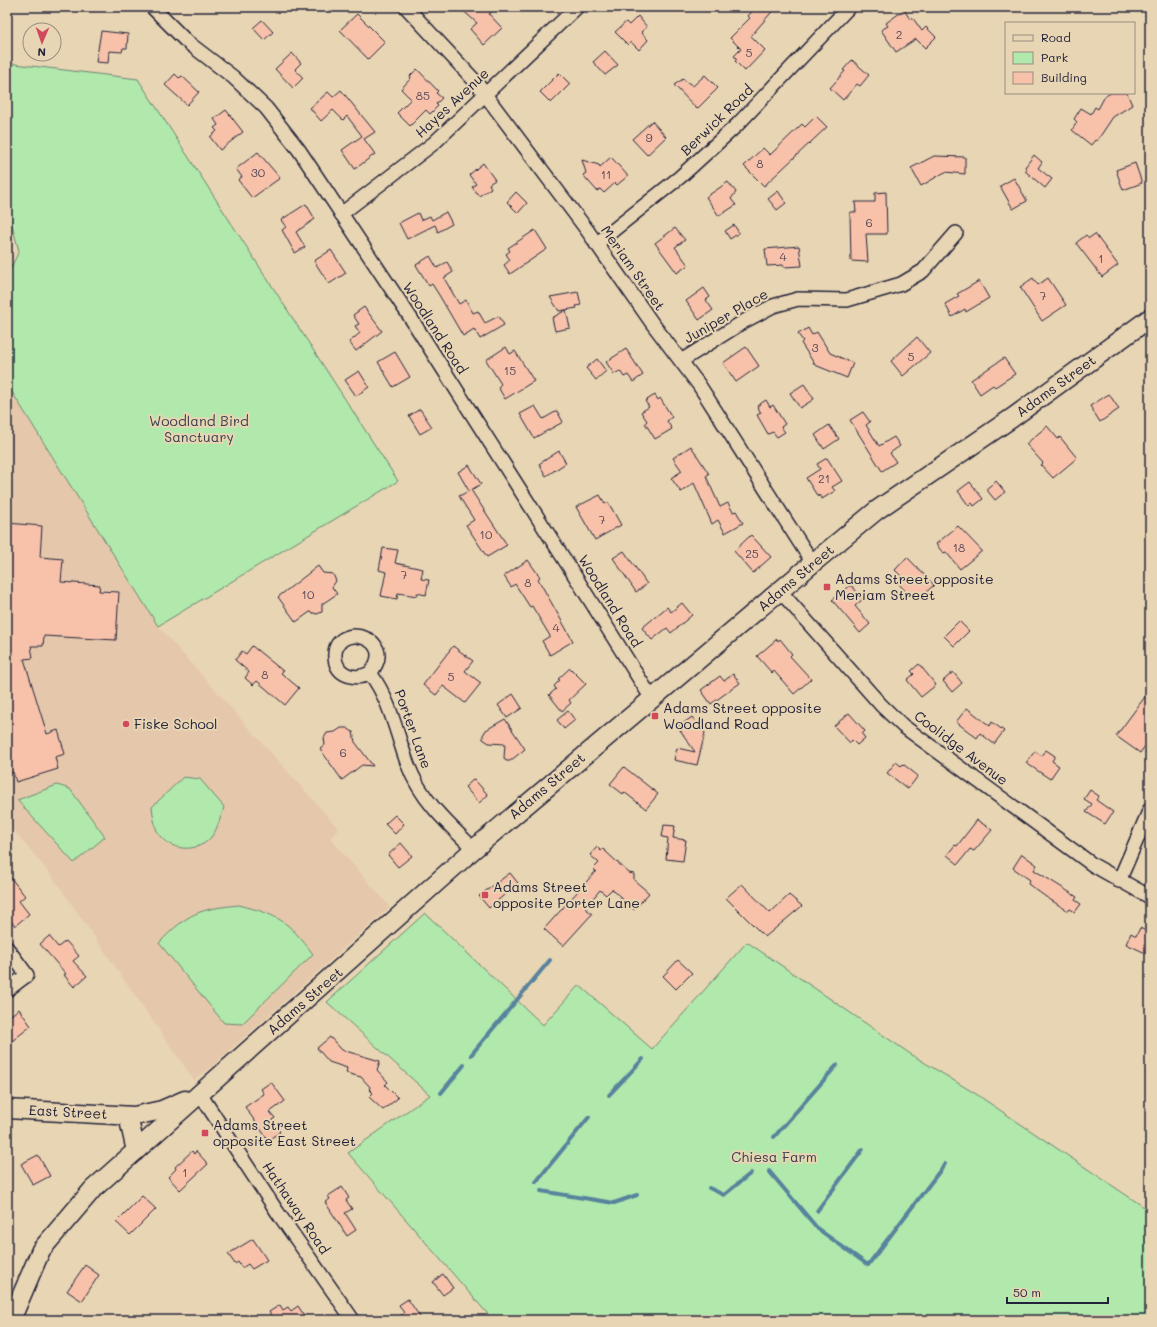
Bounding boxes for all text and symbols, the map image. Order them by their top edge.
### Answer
north arrow [22,22,62,62]
legend [1005,22,1135,94]
house number: 2 [896,26,902,42]
text: Road [1041,29,1071,45]
house number: 5 [746,44,753,60]
text: N [37,45,46,60]
text: Park [1041,49,1068,65]
street label: Hayes Avenue [411,63,493,142]
text: Building [1041,69,1087,85]
street label: Berwick Road [676,80,757,159]
house number: 85 [416,87,430,103]
house number: 9 [645,129,653,145]
house number: 8 [756,155,764,171]
house number: 30 [251,164,266,180]
house number: 11 [601,166,611,182]
house number: 6 [865,214,873,230]
street label: Meriam Street [597,221,670,314]
house number: 4 [779,248,787,264]
house number: 1 [1098,250,1104,266]
street label: Woodland Road [399,278,472,377]
street label: Juniper Place [680,284,771,347]
house number: 7 [1040,287,1047,303]
house number: 3 [811,339,819,355]
house number: 5 [908,348,915,364]
street label: Adams Street [1012,350,1099,421]
house number: 15 [504,362,516,378]
park label: Woodland Bird Sanctuary [149,411,249,446]
house number: 21 [818,470,830,486]
house number: 7 [599,511,606,527]
house number: 10 [480,526,493,542]
house number: 18 [953,539,965,555]
street label: Adams Street [753,540,838,615]
house number: 25 [745,545,759,561]
street label: Woodland Road [574,551,647,651]
house number: 7 [401,566,408,582]
place label: Adams Street opposite Meriam Street [835,569,994,604]
house number: 8 [524,574,532,590]
marker: Adams Street opposite Meriam Street [822,582,832,592]
house number: 10 [302,586,315,602]
house number: 4 [552,619,560,635]
house number: 8 [261,666,269,682]
house number: 5 [448,668,455,684]
street label: Porter Lane [390,687,437,771]
place label: Adams Street opposite Woodland Road [663,698,822,733]
street label: Coolidge Avenue [910,706,1012,789]
marker: Adams Street opposite Woodland Road [650,711,660,721]
place label: Fiske School [134,714,218,733]
marker: Fiske School [121,719,131,729]
house number: 6 [339,744,347,760]
street label: Adams Street [504,748,589,823]
place label: Adams Street opposite Porter Lane [493,877,640,912]
marker: Adams Street opposite Porter Lane [480,890,490,900]
street label: Adams Street [263,963,346,1039]
street label: East Street [28,1100,108,1123]
place label: Adams Street opposite East Street [213,1115,356,1150]
marker: Adams Street opposite East Street [200,1128,210,1138]
park label: Chiesa Farm [731,1147,817,1166]
street label: Hathaway Road [258,1158,334,1258]
house number: 1 [182,1164,188,1180]
scale bar [1007,1279,1108,1305]
text: 50 m [1013,1284,1041,1300]

